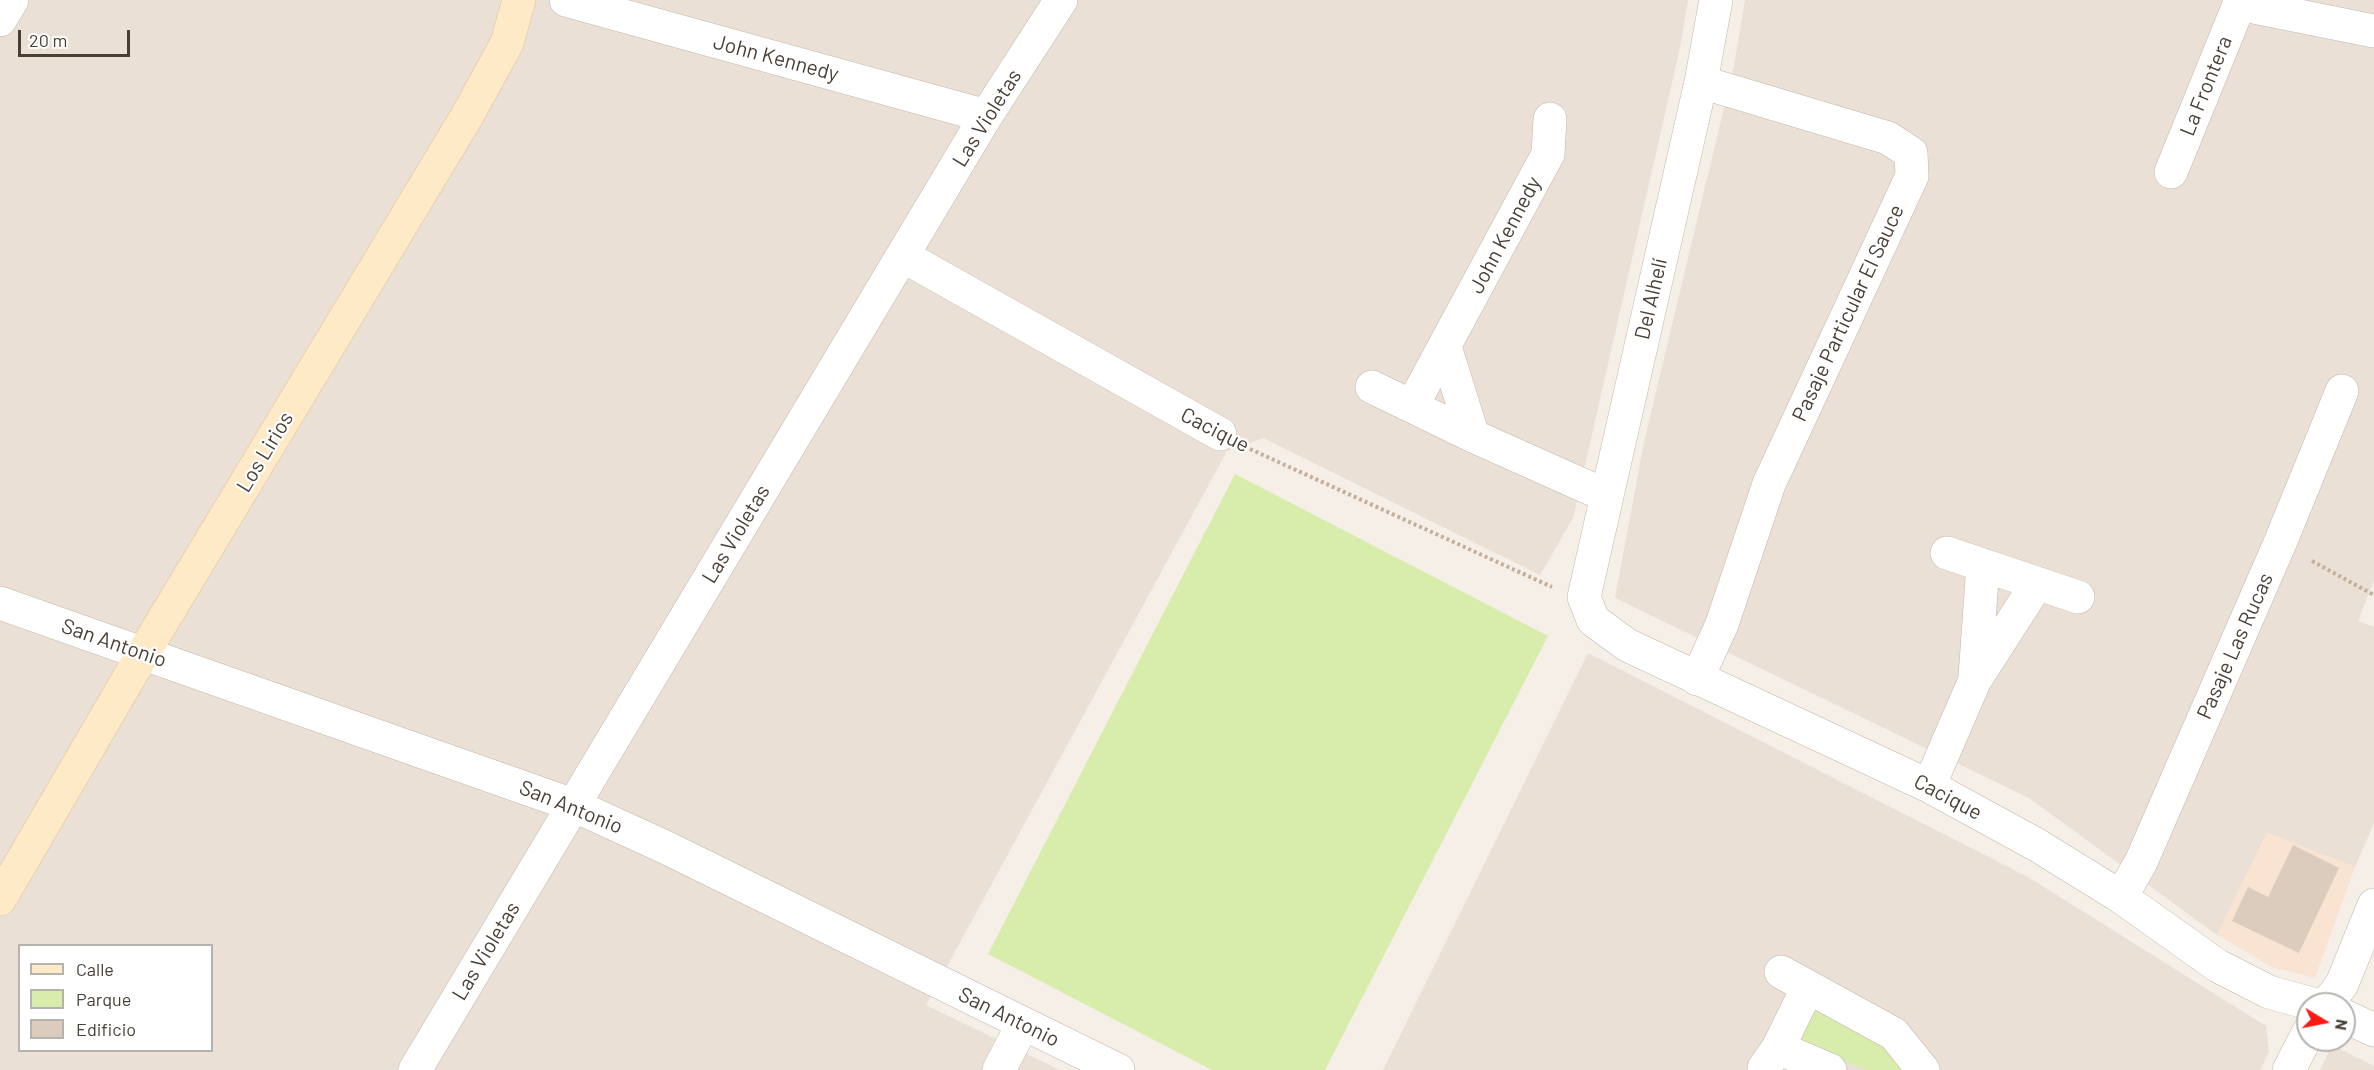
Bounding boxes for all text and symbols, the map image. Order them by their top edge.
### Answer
scale bar [21,18,134,56]
text: 20 m [29,29,67,51]
street label: John Kennedy [710,29,842,87]
street label: La Frontera [2175,32,2237,140]
street label: Las Violetas [947,64,1027,172]
street label: John Kennedy [1464,172,1546,298]
street label: Pasaje Particular El Sauce [1787,201,1909,425]
street label: Del Alhelí [1629,256,1673,342]
street label: Cacique [1176,402,1254,458]
street label: Los Lirios [231,407,299,497]
street label: Las Violetas [697,480,775,588]
street label: Pasaje Las Rucas [2192,569,2278,723]
street label: San Antonio [58,613,170,673]
street label: Cacique [1910,769,1986,825]
street label: San Antonio [516,775,626,839]
street label: Las Violetas [447,897,525,1005]
legend [18,944,213,1052]
text: Calle [76,958,114,980]
street label: San Antonio [954,982,1064,1052]
text: Parque [76,988,131,1010]
north arrow [2296,992,2356,1052]
text: Edificio [76,1018,136,1040]
text: N [2332,1018,2353,1032]

